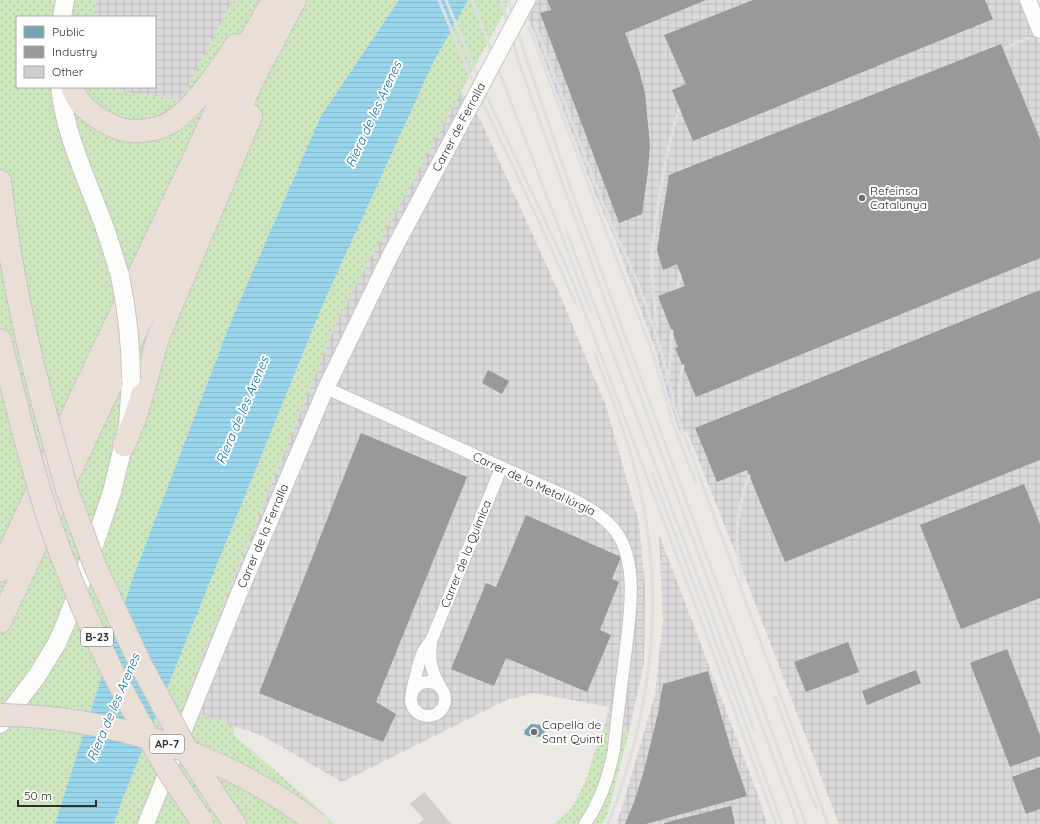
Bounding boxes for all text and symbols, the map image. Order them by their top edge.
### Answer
legend [16,16,156,88]
text: Public [52,24,85,39]
text: Industry [52,44,97,59]
water label: Riera de les Arenes [341,58,405,170]
text: Other [52,64,84,79]
street label: Carrer de Ferralla [429,80,488,174]
place label: Refeinsa Catalunya [870,183,927,212]
marker: Refeinsa Catalunya [857,193,867,203]
water label: Riera de les Arenes [212,353,272,466]
street label: Carrer de la Metal·lúrgia [470,448,598,519]
street label: Carrer de la Ferralla [234,481,291,590]
street label: Carrer de la Química [437,498,494,610]
road number: B-23 [81,628,113,646]
water label: Riera de les Arenes [83,650,143,763]
place label: Capella de Sant Quintí [542,717,603,746]
marker: Capella de Sant Quintí [529,727,539,737]
road number: AP-7 [150,735,184,753]
scale bar [18,782,96,808]
text: 50 m [24,788,52,803]

